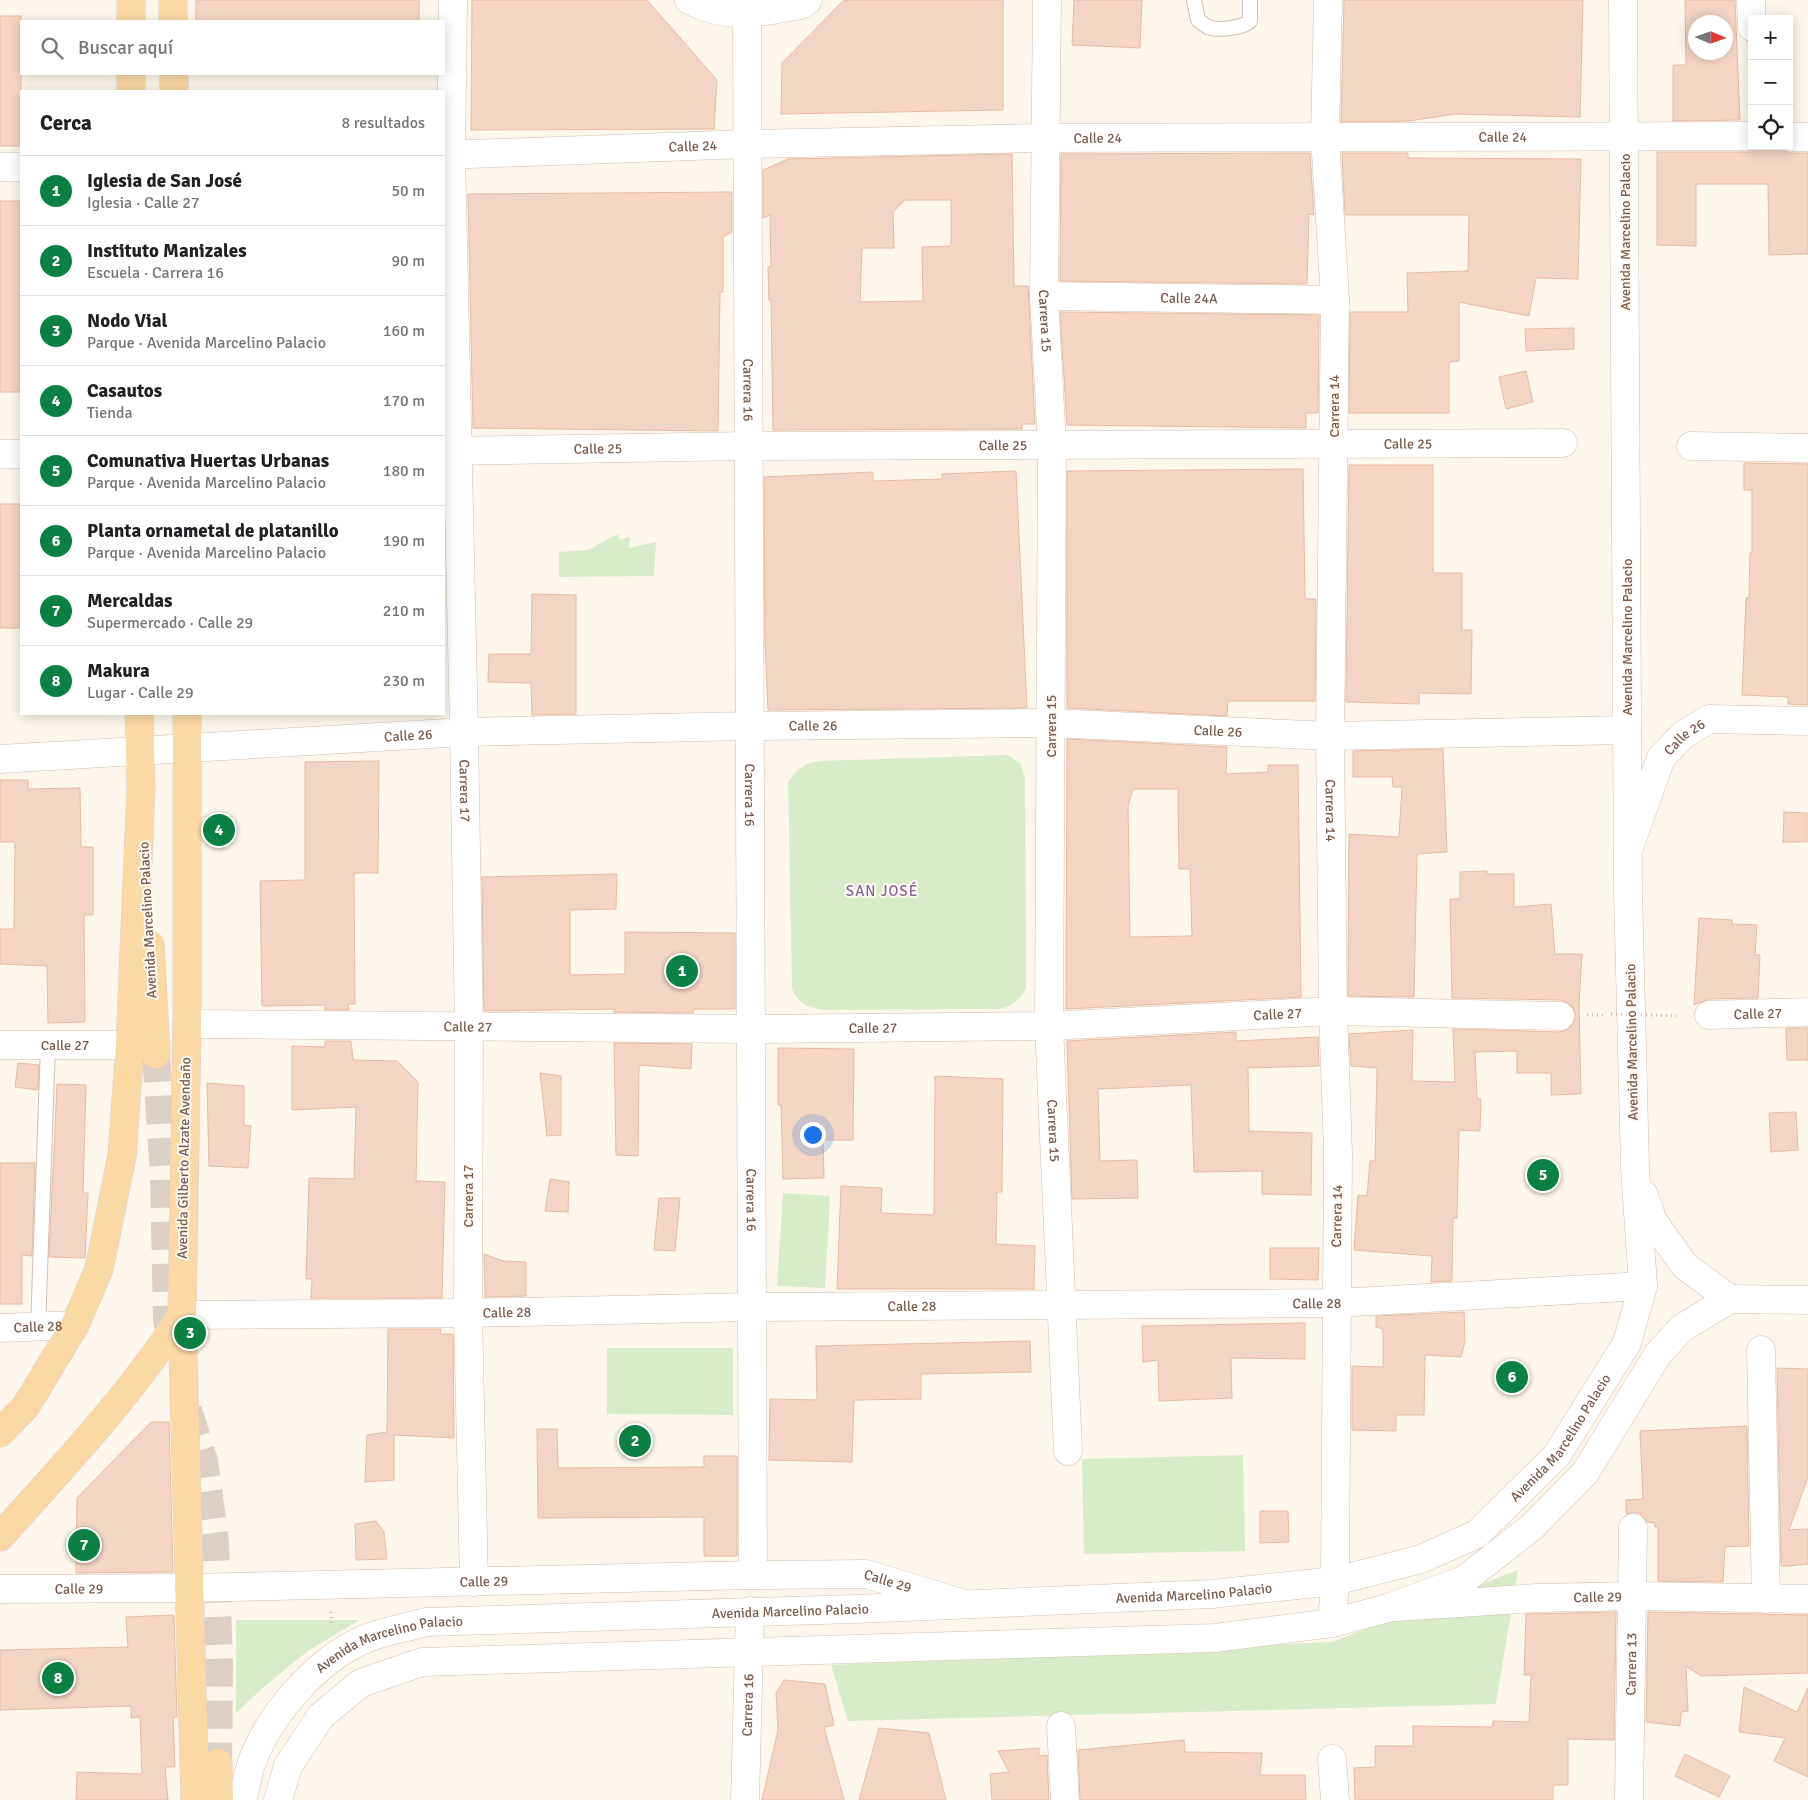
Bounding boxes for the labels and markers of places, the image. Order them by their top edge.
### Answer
pin: 4 [203,811,235,849]
pin: 1 [666,952,698,990]
pin: 5 [1527,1156,1559,1194]
pin: 3 [174,1314,206,1352]
pin: 6 [1496,1358,1528,1396]
pin: 2 [619,1422,651,1460]
pin: 7 [68,1526,100,1564]
pin: 8 [42,1659,74,1697]

